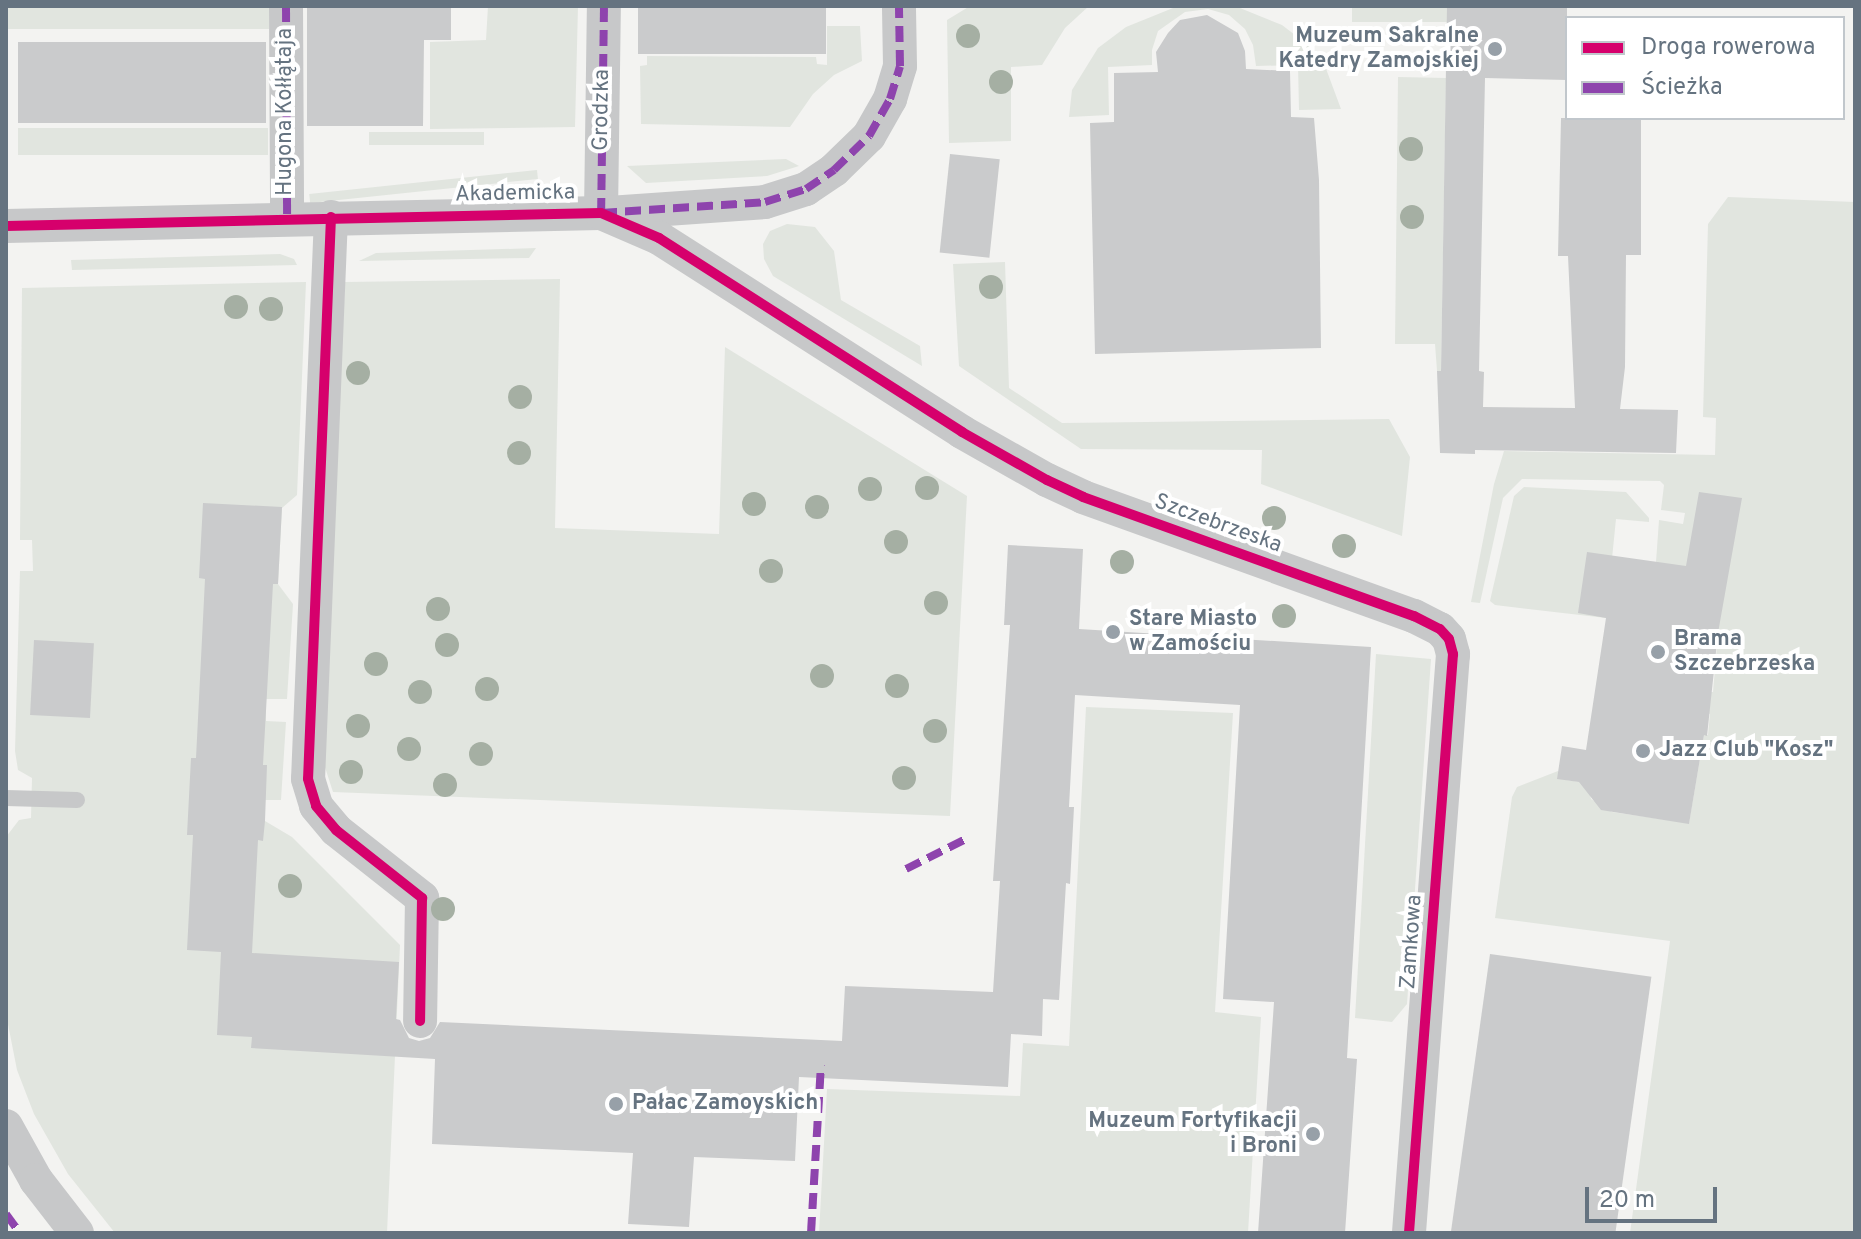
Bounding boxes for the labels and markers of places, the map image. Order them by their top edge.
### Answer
place label: Muzeum Sakralne Katedry Zamojskiej [1279,23,1479,74]
marker: Muzeum Sakralne Katedry Zamojskiej [1486,40,1504,58]
place label: Stare Miasto w Zamościu [1129,606,1257,658]
marker: Stare Miasto w Zamościu [1104,623,1122,641]
place label: Brama Szczebrzeska [1674,626,1815,678]
marker: Brama Szczebrzeska [1649,643,1667,661]
place label: Jazz Club "Kosz" [1659,738,1834,764]
marker: Jazz Club "Kosz" [1634,742,1652,760]
place label: Pałac Zamoyskich [632,1091,818,1117]
marker: Pałac Zamoyskich [607,1095,625,1113]
place label: Muzeum Fortyfikacji i Broni [1088,1108,1297,1160]
marker: Muzeum Fortyfikacji i Broni [1304,1125,1322,1143]

